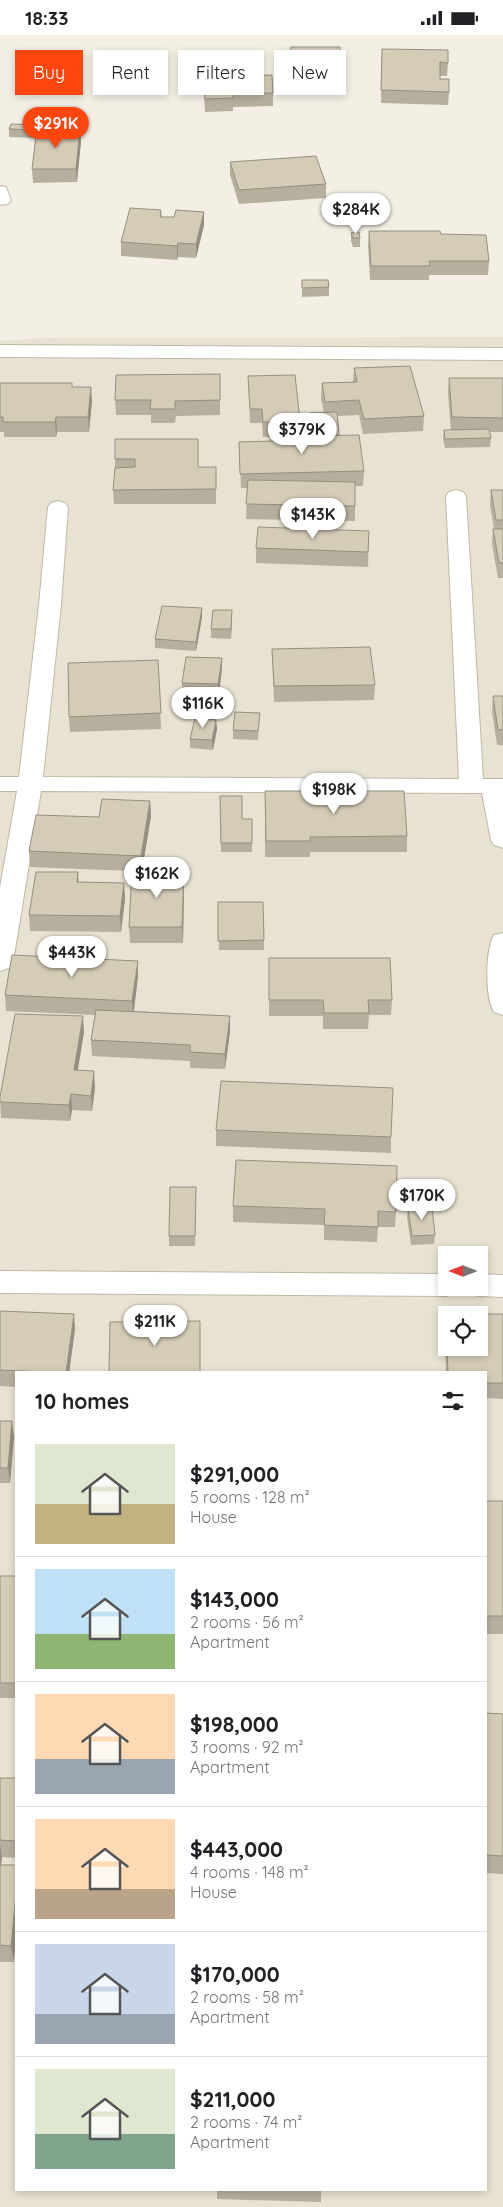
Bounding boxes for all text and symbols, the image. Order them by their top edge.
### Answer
text: 18:33 [25,6,68,30]
chip: Buy [15,50,83,95]
chip: Rent [93,50,168,95]
chip: Filters [178,50,264,95]
chip: New [274,50,346,95]
pin: $291K [21,107,91,149]
text: $291K [34,113,78,133]
pin: $284K [321,193,391,235]
text: $284K [332,199,380,219]
pin: $379K [267,413,337,455]
text: $379K [279,419,325,439]
pin: $143K [278,497,348,540]
text: $143K [291,504,335,524]
pin: $116K [168,687,238,729]
text: $116K [182,693,224,713]
pin: $198K [299,773,369,815]
text: $198K [312,779,356,799]
pin: $162K [122,857,192,899]
text: $162K [135,863,179,883]
pin: $443K [37,935,107,978]
text: $443K [48,942,96,962]
pin: $170K [387,1179,457,1221]
text: $170K [400,1185,444,1205]
north arrow [438,1246,488,1296]
map controls [438,1246,488,1356]
pin: $211K [120,1305,190,1347]
button: locate [438,1306,488,1356]
text: $211K [134,1311,176,1331]
icon: filters [439,1387,467,1415]
text: 10 homes [35,1388,129,1414]
text: $291,000 [190,1461,279,1487]
icon: home [75,1464,135,1524]
text: 5 rooms · 128 m² [190,1487,310,1507]
text: House [190,1507,237,1527]
text: $143,000 [190,1586,279,1612]
icon: home [75,1589,135,1649]
text: 2 rooms · 56 m² [190,1612,304,1632]
text: Apartment [190,1632,270,1652]
text: $198,000 [190,1711,279,1737]
icon: home [75,1714,135,1774]
text: 3 rooms · 92 m² [190,1737,304,1757]
text: Apartment [190,1757,270,1777]
text: $443,000 [190,1836,283,1862]
icon: home [75,1839,135,1899]
text: 4 rooms · 148 m² [190,1862,309,1882]
text: House [190,1882,237,1902]
text: $170,000 [190,1961,280,1987]
icon: home [75,1964,135,2024]
text: 2 rooms · 58 m² [190,1987,304,2007]
text: Apartment [190,2007,270,2027]
text: $211,000 [190,2086,275,2112]
icon: home [75,2089,135,2149]
text: 2 rooms · 74 m² [190,2112,302,2132]
text: Apartment [190,2132,270,2152]

